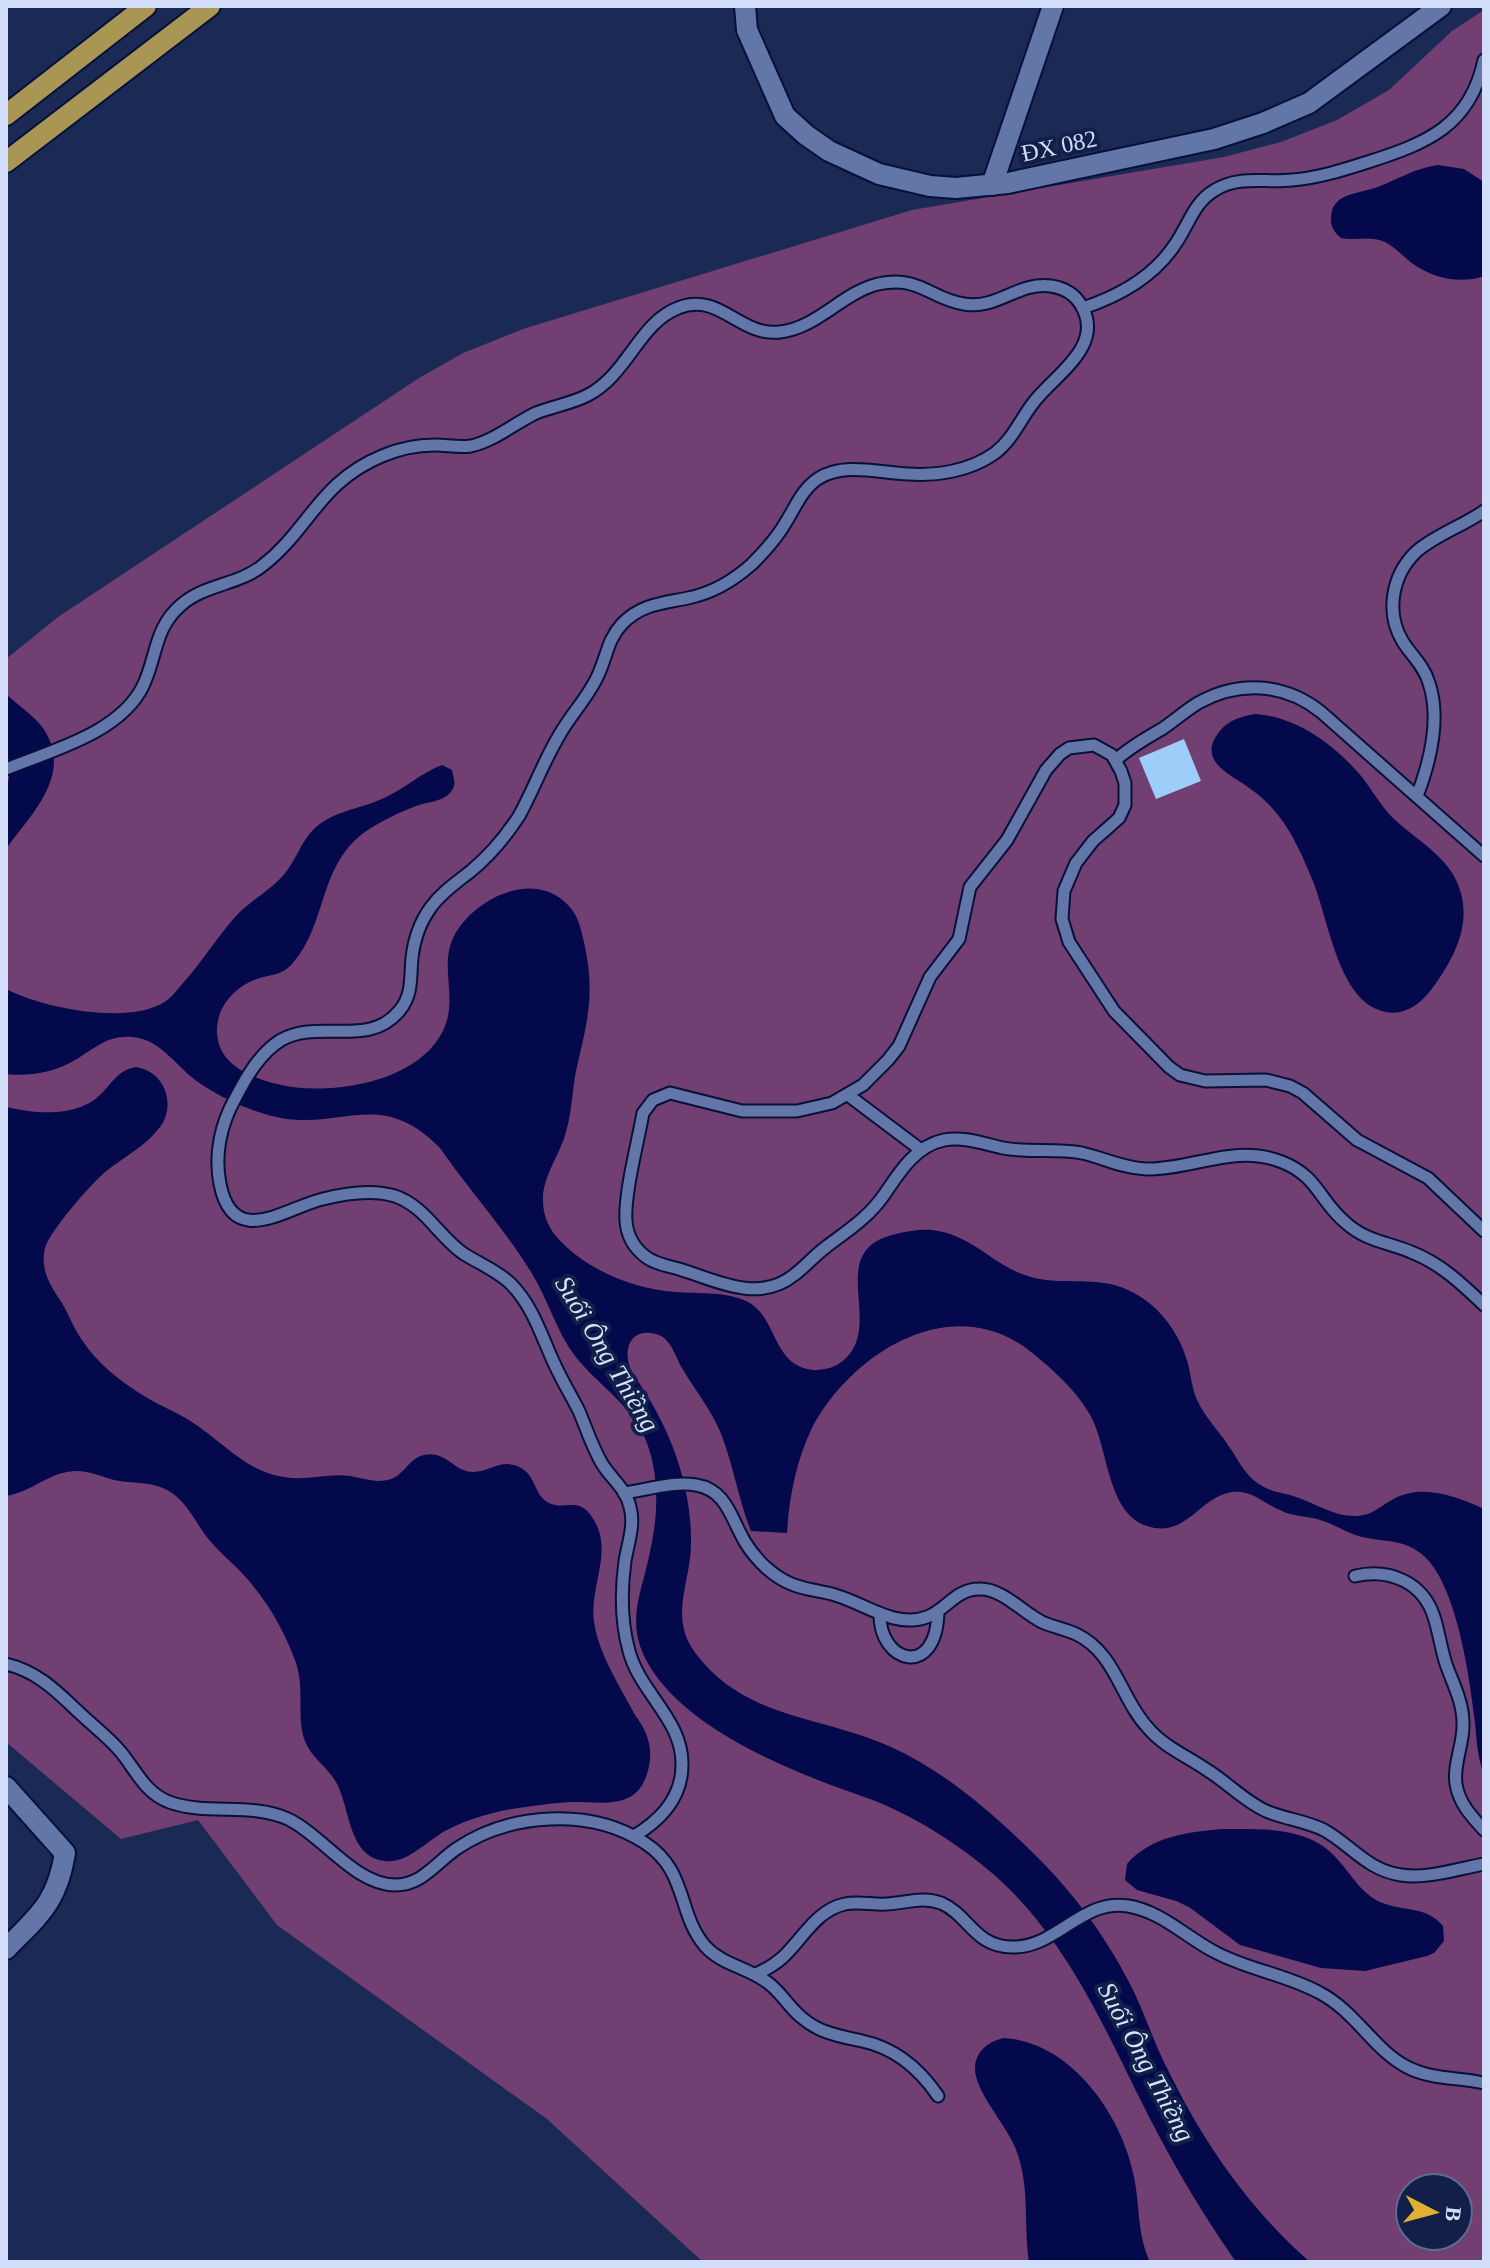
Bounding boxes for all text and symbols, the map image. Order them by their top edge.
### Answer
street label: ĐX 082 [1019,125,1099,167]
water label: Suối Ông Thiềng [549,1271,665,1437]
water label: Suối Ông Thiềng [1092,1977,1200,2147]
north arrow [1394,2172,1474,2252]
text: B [1440,2205,1467,2223]

